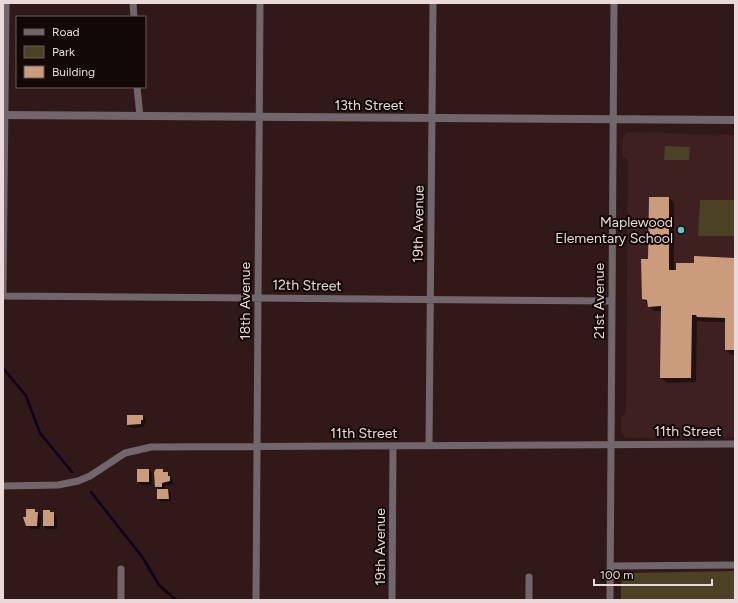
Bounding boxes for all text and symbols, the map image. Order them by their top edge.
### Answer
legend [16,16,146,88]
text: Road [52,25,80,39]
text: Park [52,45,75,59]
text: Building [52,65,95,79]
street label: 13th Street [334,97,404,114]
street label: 19th Avenue [409,185,428,263]
place label: Maplewood Elementary School [555,214,673,247]
marker: Maplewood Elementary School [676,225,686,235]
street label: 18th Avenue [237,262,254,340]
street label: 21st Avenue [591,263,608,339]
street label: 12th Street [272,276,342,295]
street label: 11th Street [654,423,722,440]
street label: 11th Street [330,425,398,442]
street label: 19th Avenue [372,508,389,586]
scale bar [594,561,712,587]
text: 100 m [600,568,634,582]

